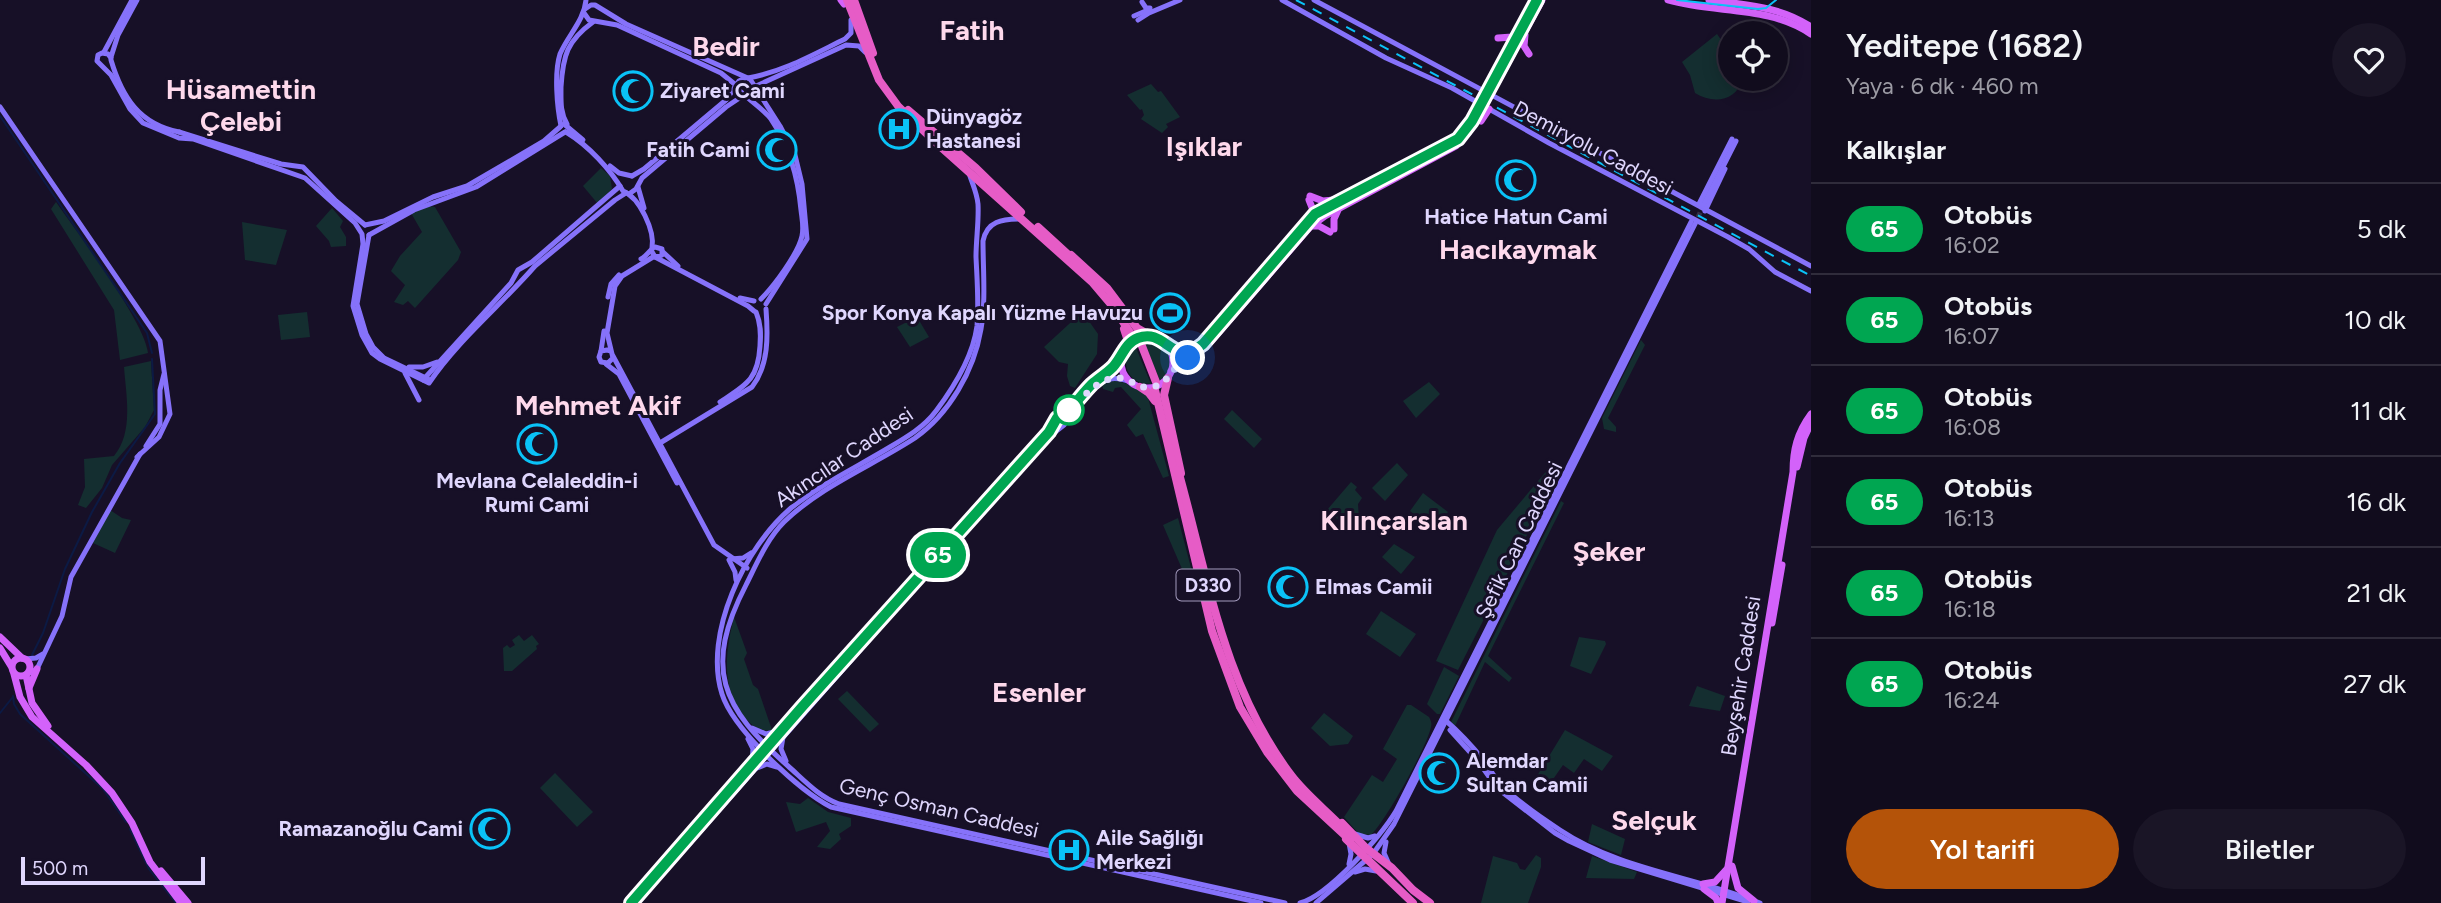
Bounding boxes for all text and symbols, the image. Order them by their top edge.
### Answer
district label: Fatih [940,13,1004,47]
map controls [1718,21,1788,91]
button: locate [1718,21,1788,91]
button: heart [2332,23,2406,97]
text: Yeditepe (1682) [1846,26,2083,65]
district label: Bedir [692,29,760,63]
mosque icon: Ziyaret Cami [612,70,654,112]
district label: Hüsamettin Çelebi [166,72,316,138]
text: Yaya · 6 dk · 460 m [1846,72,2039,100]
place label: Ziyaret Cami [660,78,785,103]
street label: Demiryolu Caddesi [1509,95,1677,200]
place label: Dünyagöz Hastanesi [926,104,1022,153]
hospital icon: Dünyagöz Hastanesi [878,108,920,150]
mosque icon: Fatih Cami [756,129,798,171]
district label: Işıklar [1166,129,1243,163]
text: Kalkışlar [1846,134,1946,166]
place label: Fatih Cami [646,137,750,162]
mosque icon: Hatice Hatun Cami [1495,159,1537,201]
text: Otobüs [1944,199,2032,231]
place label: Hatice Hatun Cami [1424,204,1608,229]
text: 5 dk [2357,213,2406,245]
text: 65 [1871,214,1898,243]
text: 16:02 [1944,231,2000,259]
district label: Hacıkaymak [1439,232,1597,266]
text: Otobüs [1944,290,2032,322]
sports icon: Spor Konya Kapalı Yüzme Havuzu [1149,292,1191,334]
place label: Spor Konya Kapalı Yüzme Havuzu [822,300,1143,325]
text: 10 dk [2344,304,2406,336]
text: 65 [1871,305,1898,334]
text: 16:07 [1944,322,1999,350]
your location [1170,340,1205,375]
text: Otobüs [1944,381,2032,413]
district label: Mehmet Akif [515,388,682,422]
unlabelled marker [1054,395,1084,425]
text: 11 dk [2350,395,2406,427]
text: 65 [1871,396,1898,425]
street label: Akıncılar Caddesi [770,401,918,512]
text: 16:08 [1944,413,2001,441]
mosque icon: Mevlana Celaleddin-i Rumi Cami [516,423,558,465]
street label: Şefik Can Caddesi [1470,457,1567,622]
place label: Mevlana Celaleddin-i Rumi Cami [436,468,638,517]
text: Otobüs [1944,472,2032,504]
text: 16 dk [2346,486,2406,518]
text: 65 [1871,487,1898,516]
district label: Kılınçarslan [1320,503,1468,537]
text: 16:13 [1944,504,1994,532]
line badge: 65 [906,532,970,578]
district label: Şeker [1573,534,1646,568]
text: 65 [924,540,952,569]
text: Otobüs [1944,563,2032,595]
mosque icon: Elmas Camii [1267,566,1309,608]
road number: D330 [1176,570,1240,600]
place label: Elmas Camii [1315,574,1433,599]
text: 21 dk [2346,577,2406,609]
text: 65 [1871,578,1898,607]
street label: Beyşehir Caddesi [1715,594,1766,758]
text: 16:18 [1944,595,1996,623]
text: Otobüs [1944,654,2032,686]
text: 27 dk [2343,668,2406,700]
text: 65 [1871,669,1898,698]
district label: Esenler [992,675,1086,709]
text: 16:24 [1944,686,1999,714]
place label: Alemdar Sultan Camii [1466,748,1588,797]
mosque icon: Alemdar Sultan Camii [1418,752,1460,794]
street label: Genç Osman Caddesi [837,772,1041,843]
district label: Selçuk [1611,803,1697,837]
mosque icon: Ramazanoğlu Cami [469,808,511,850]
button: Yol tarifi [1846,809,2119,889]
button: Biletler [2133,809,2406,889]
place label: Ramazanoğlu Cami [278,816,463,841]
place label: Aile Sağlığı Merkezi [1096,825,1204,874]
hospital icon: Aile Sağlığı Merkezi [1048,829,1090,871]
scale bar [21,854,205,886]
text: 500 m [32,857,88,880]

